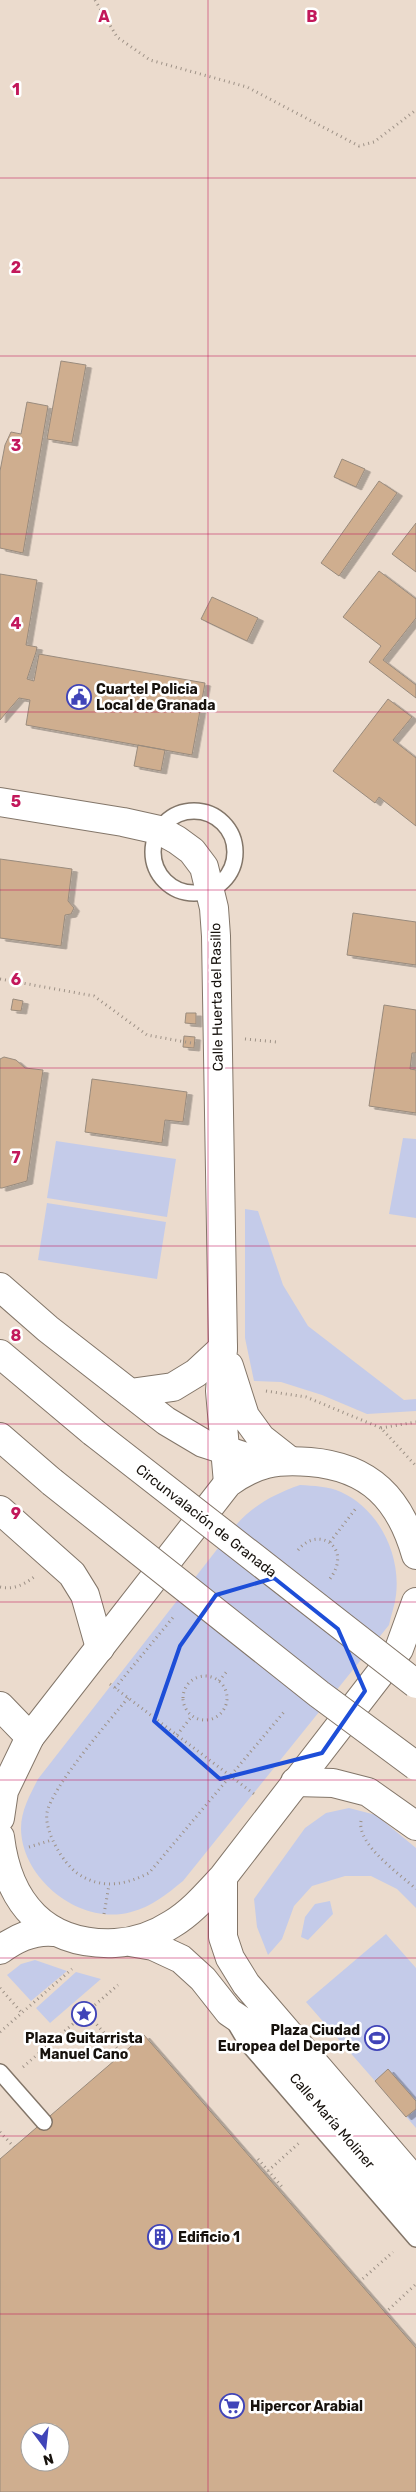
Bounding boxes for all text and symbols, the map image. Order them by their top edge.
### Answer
text: A [98,7,110,26]
text: B [306,7,318,26]
text: 1 [12,80,20,99]
text: 2 [11,258,21,277]
text: 3 [11,436,21,455]
text: 4 [11,614,22,633]
place label: Cuartel Policia Local de Granada [96,681,215,714]
public building icon: Cuartel Policia Local de Granada [66,684,92,710]
text: 5 [11,792,21,811]
street label: Calle Huerta del Rasillo [207,923,227,1071]
text: 6 [11,970,21,989]
text: 7 [11,1148,21,1167]
text: 8 [11,1326,22,1345]
street label: Circunvalación de Granada [132,1461,280,1581]
text: 9 [11,1504,21,1523]
place icon: Plaza Guitarrista Manuel Cano [71,2001,97,2027]
place label: Plaza Ciudad Europea del Deporte [218,2022,360,2055]
sports icon: Plaza Ciudad Europea del Deporte [364,2025,390,2051]
place label: Plaza Guitarrista Manuel Cano [25,2030,143,2063]
street label: Calle María Moliner [286,2070,379,2173]
building icon: Edificio 1 [147,2224,173,2250]
place label: Edificio 1 [178,2229,240,2246]
supermarket icon: Hipercor Arabial [219,2393,245,2419]
place label: Hipercor Arabial [250,2398,363,2415]
north arrow [20,2422,70,2472]
text: N [41,2450,55,2469]

